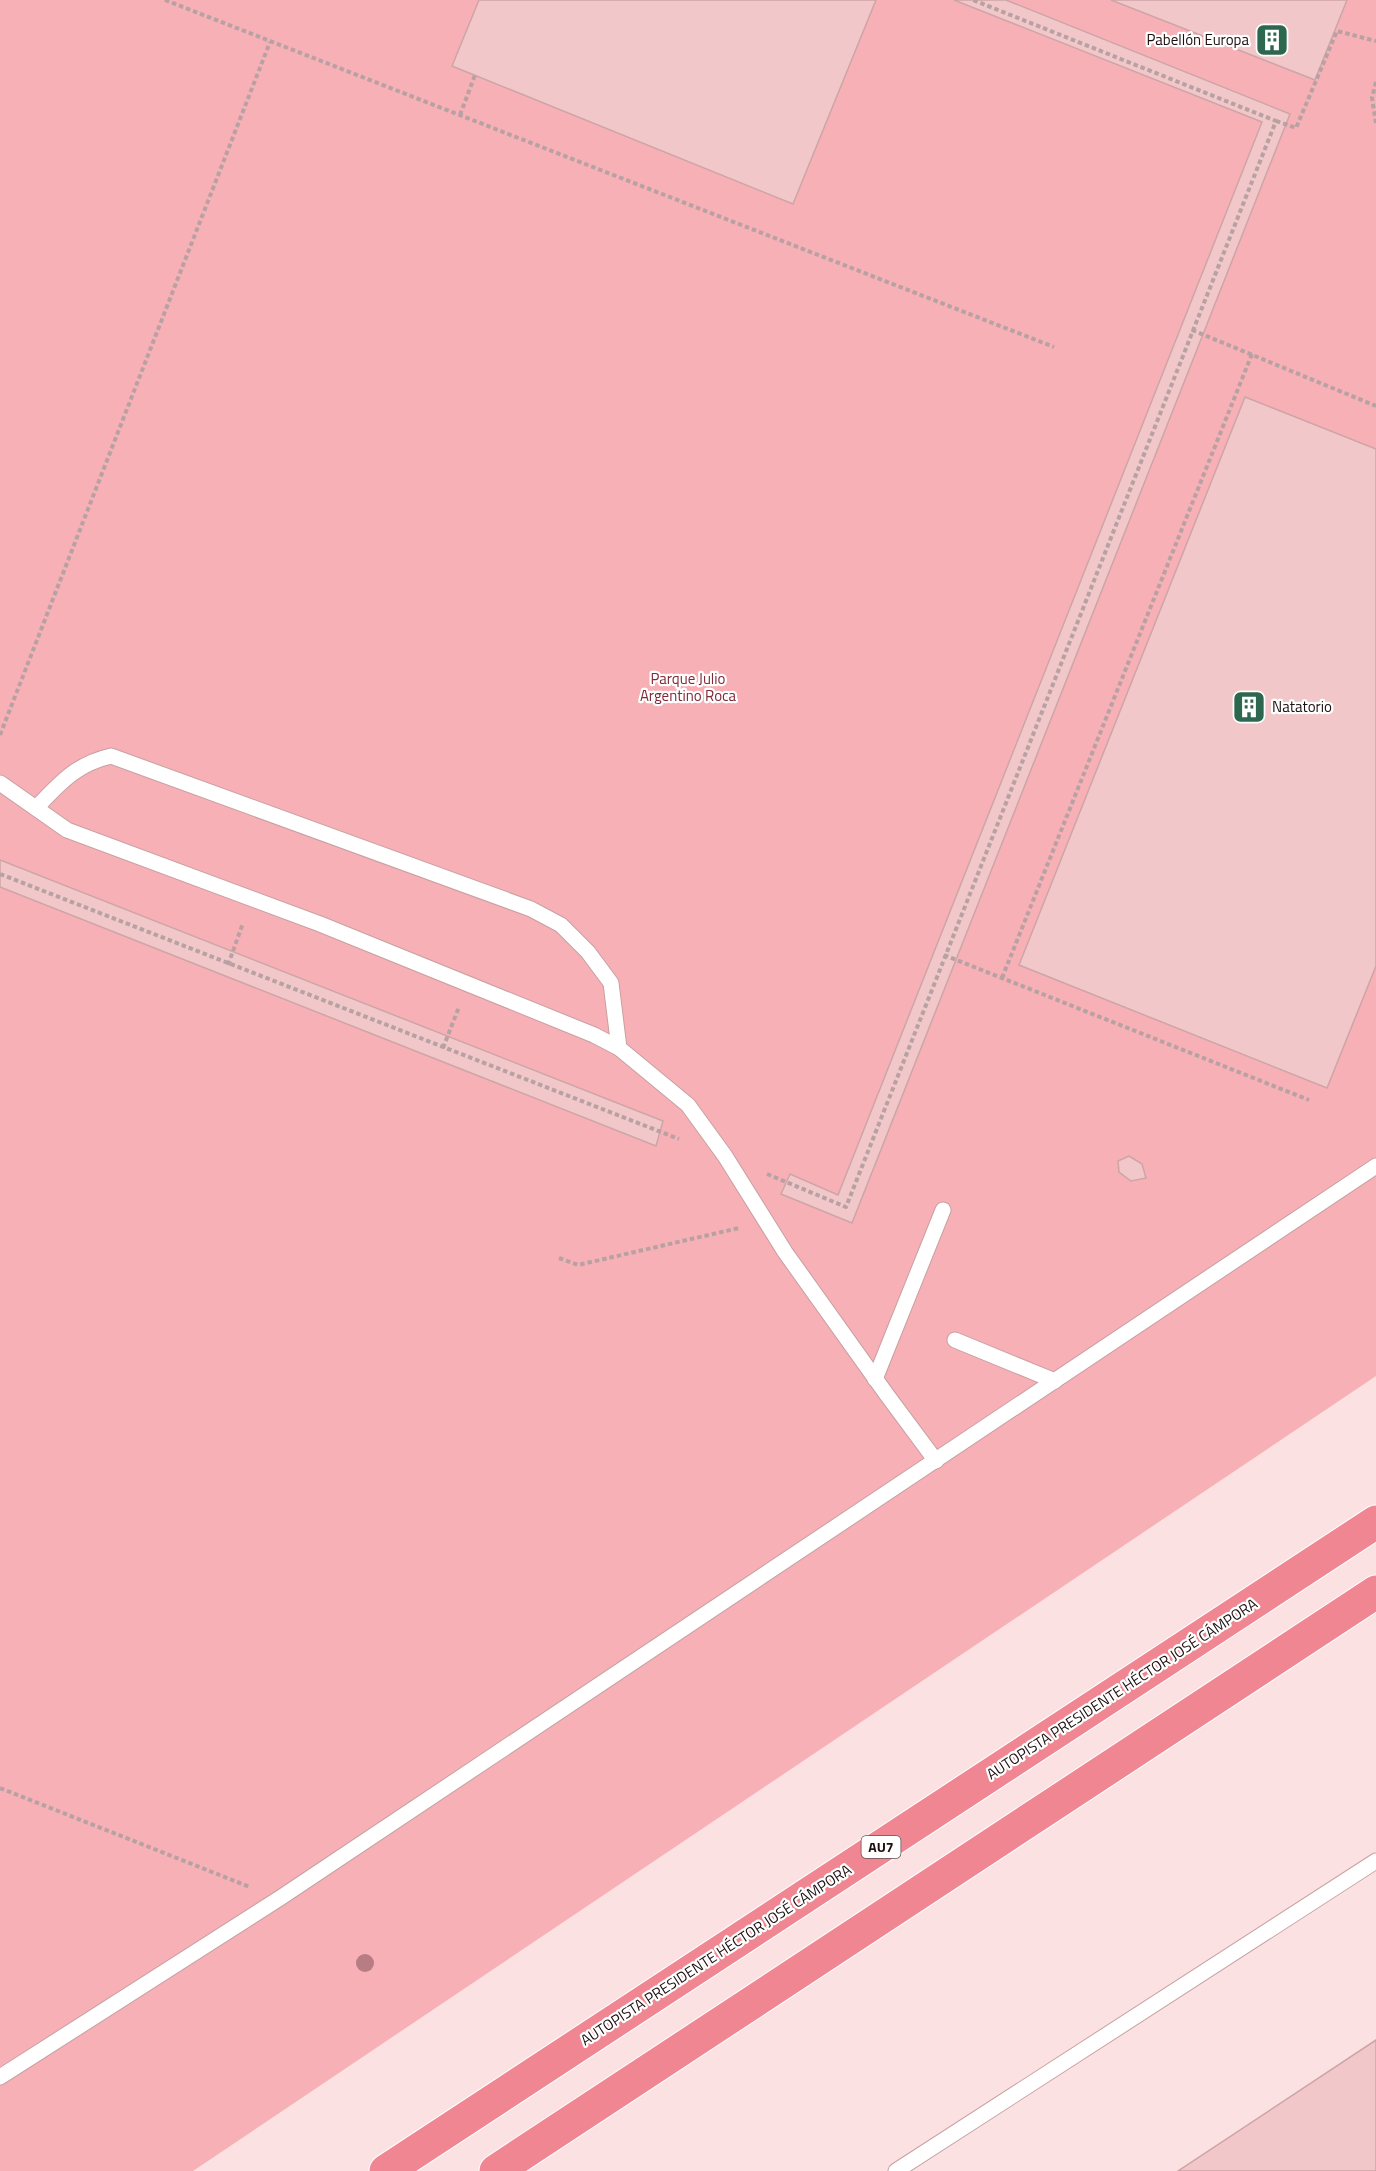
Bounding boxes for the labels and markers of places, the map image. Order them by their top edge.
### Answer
building icon: Pabellón Europa [1254,22,1290,58]
place label: Pabellón Europa [1146,28,1249,51]
building icon: Natatorio [1231,689,1267,725]
place label: Natatorio [1272,695,1332,718]

